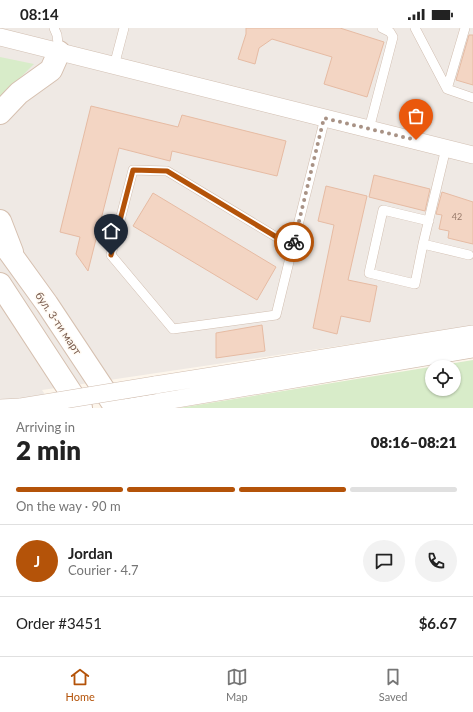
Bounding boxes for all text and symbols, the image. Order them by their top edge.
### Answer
text: 08:14 [20,5,59,23]
pin [399,99,433,140]
icon: bag [405,105,427,127]
house number: 42 [452,211,462,222]
pin [94,214,128,255]
icon: home [100,220,122,242]
courier [274,222,314,262]
icon: bike [283,231,305,253]
street label: бул. 3-ти март [33,289,85,357]
map controls [425,360,461,396]
button: locate [425,360,461,396]
text: Arriving in [16,419,75,435]
text: 08:16–08:21 [371,433,457,451]
text: 2 min [16,434,81,466]
text: On the way · 90 m [16,498,121,514]
button: chat [363,540,405,582]
button: phone [415,540,457,582]
text: Jordan [68,544,113,562]
text: J [34,552,40,570]
text: Courier · 4.7 [68,562,139,578]
text: Order #3451 [16,614,102,632]
text: $6.67 [419,614,457,632]
tab: Home [65,666,95,703]
tab: Map [226,666,248,703]
tab: Saved [379,666,407,703]

